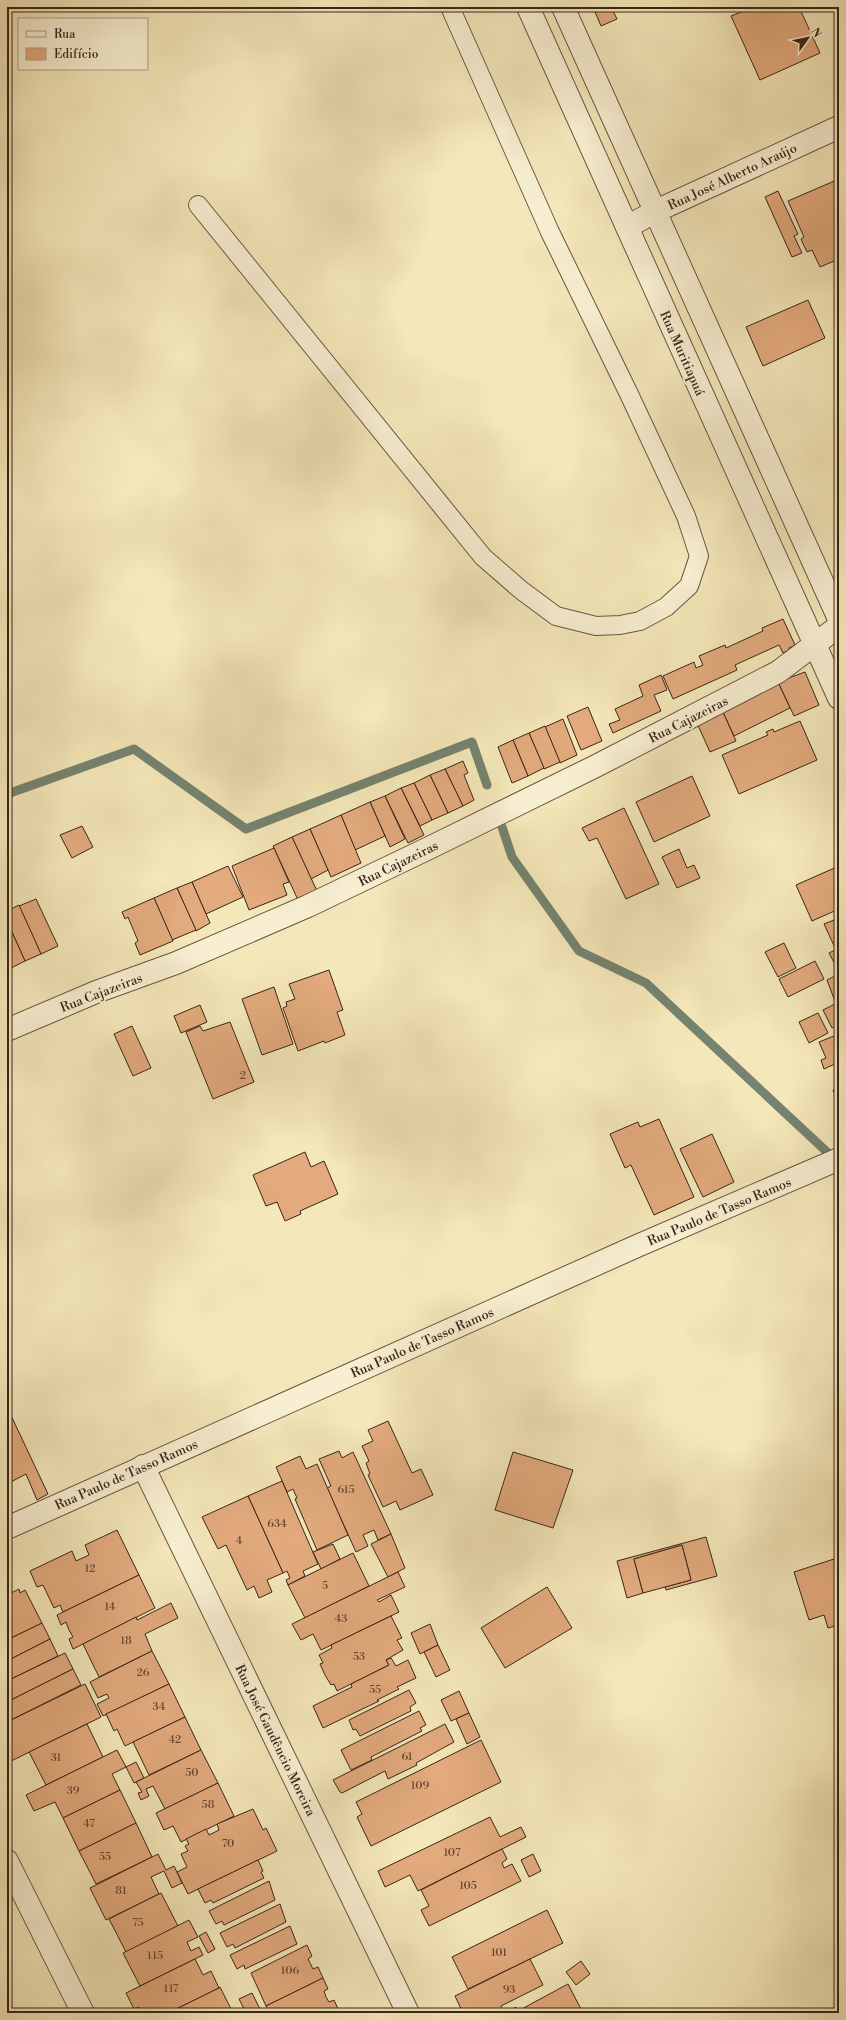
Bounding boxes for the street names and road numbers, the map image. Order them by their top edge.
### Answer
street label: Rua José Alberto Araújo [665,140,800,214]
street label: Rua Muritiapuá [656,308,708,399]
street label: Rua Cajazeiras [646,693,731,747]
street label: Rua Cajazeiras [356,838,441,890]
street label: Rua Cajazeiras [58,970,145,1016]
street label: Rua Paulo de Tasso Ramos [645,1174,794,1250]
street label: Rua Paulo de Tasso Ramos [348,1304,497,1382]
street label: Rua Paulo de Tasso Ramos [52,1436,201,1514]
street label: Rua José Gaudêncio Moreira [231,1662,319,1819]

